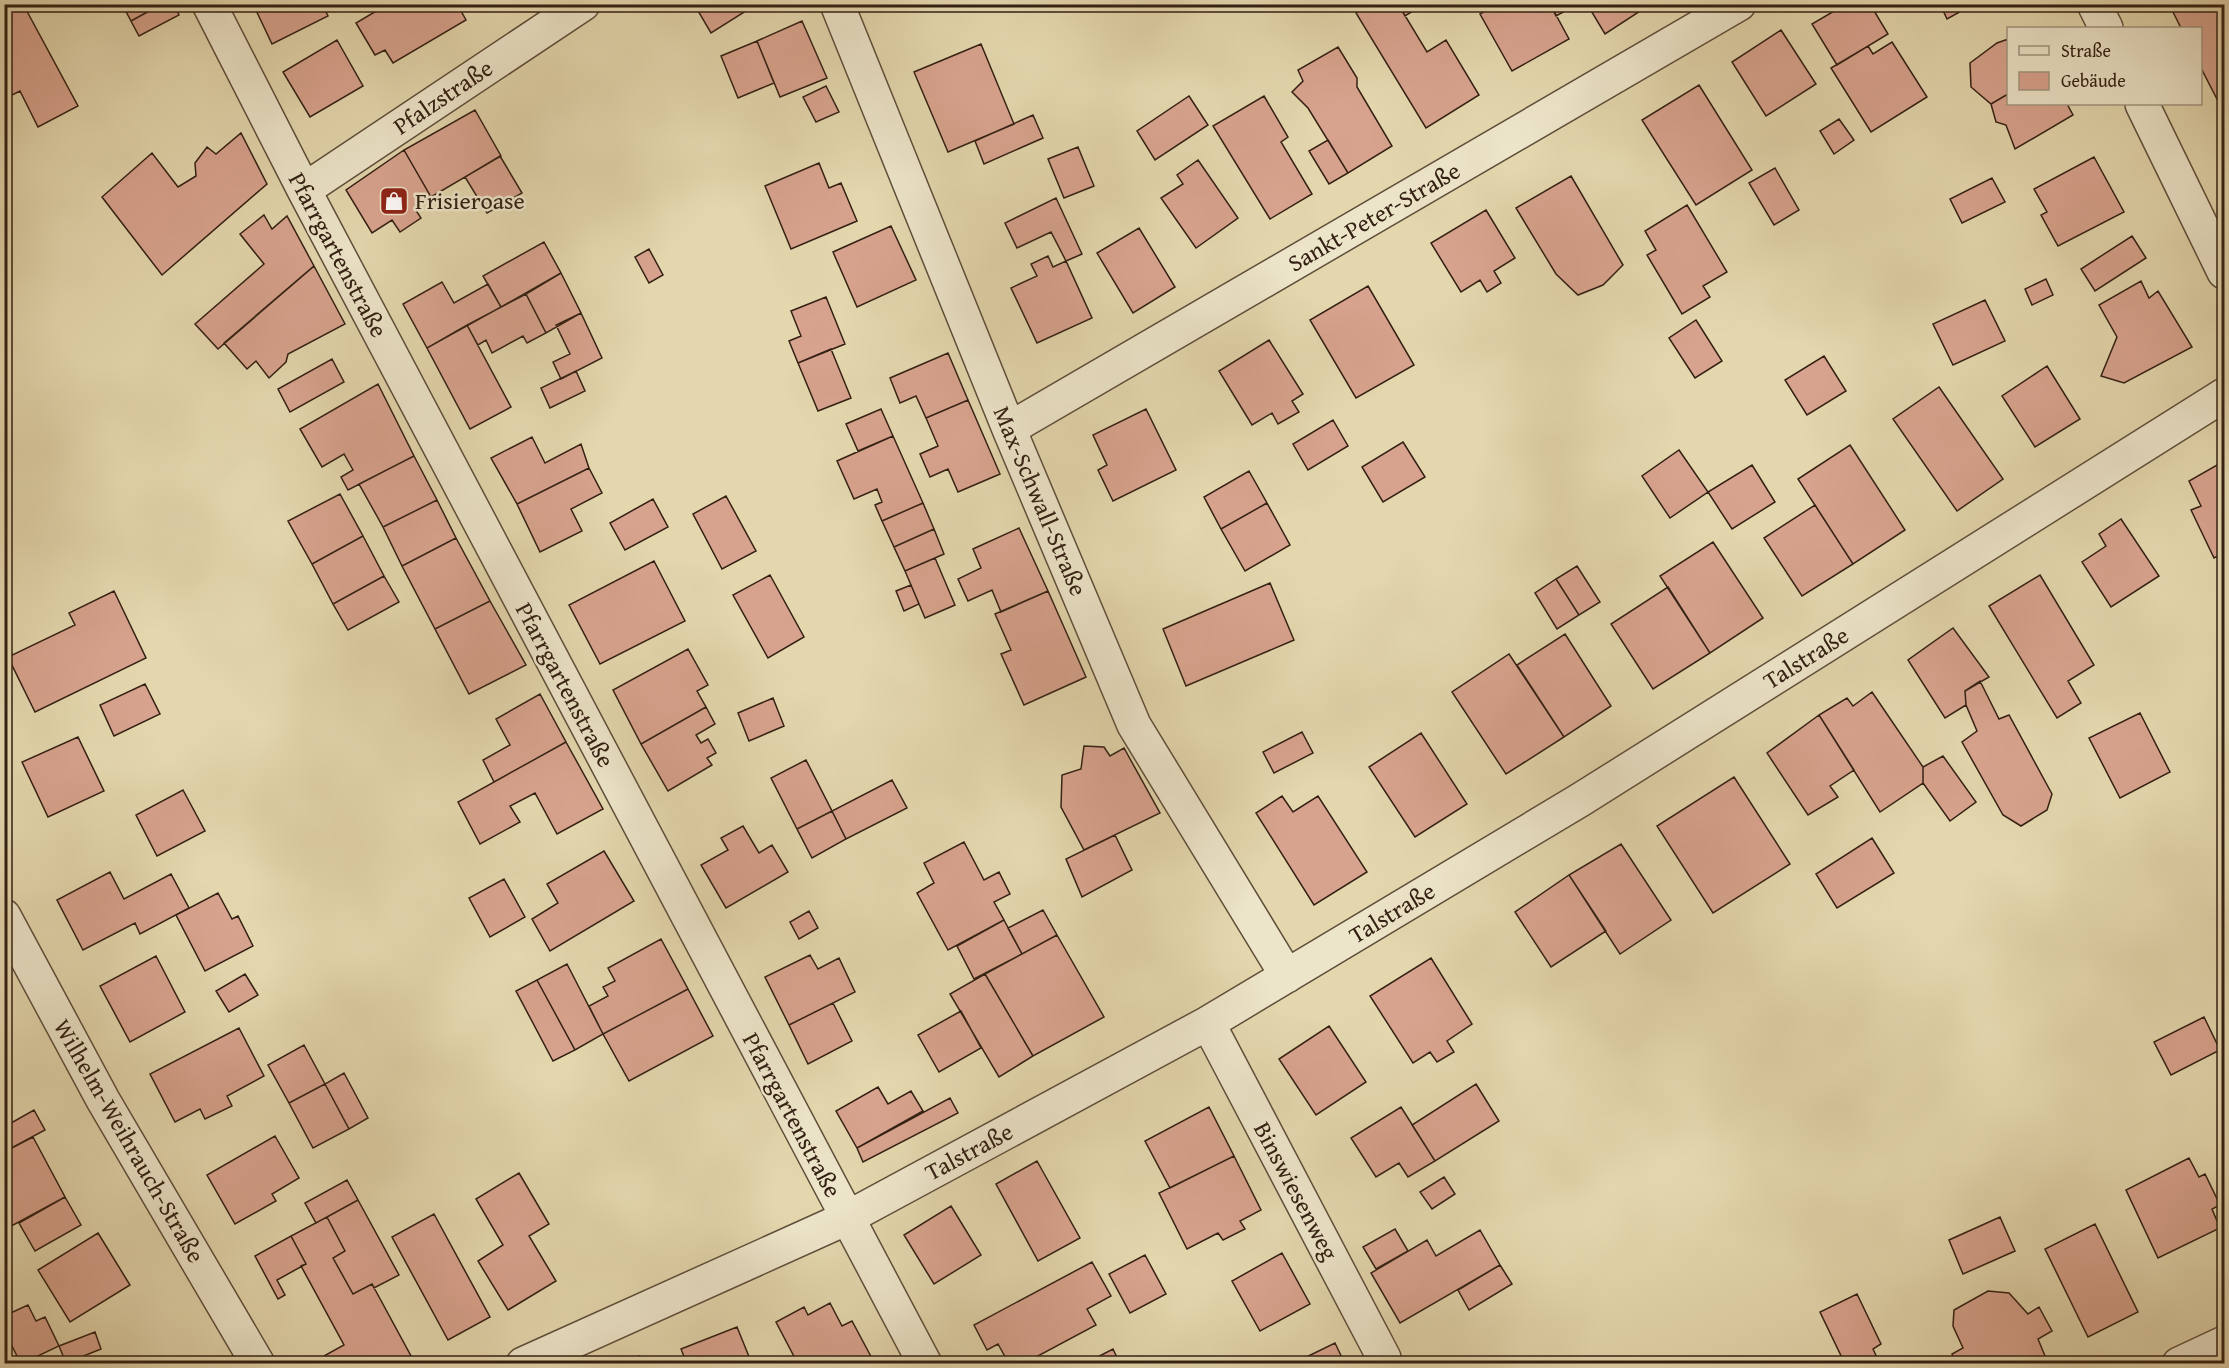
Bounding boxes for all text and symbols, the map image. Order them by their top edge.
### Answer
legend [2007,27,2202,105]
text: Straße [2061,37,2111,64]
street label: Pfalzstraße [386,50,500,143]
text: Gebäude [2061,67,2126,94]
street label: Sankt-Peter-Straße [1281,153,1467,280]
street label: Pfarrgartenstraße [280,166,397,344]
place label: Frisieroase [415,183,525,218]
shop icon: Frisieroase [378,185,410,217]
street label: Max-Schwall-Straße [985,400,1096,601]
street label: Pfarrgartenstraße [507,596,624,774]
street label: Talstraße [1756,618,1855,698]
street label: Talstraße [1342,873,1441,952]
street label: Wilhelm-Weihrauch-Straße [45,1012,214,1269]
street label: Pfarrgartenstraße [734,1026,851,1204]
street label: Talstraße [919,1114,1019,1189]
street label: Binswiesenweg [1245,1115,1348,1266]

